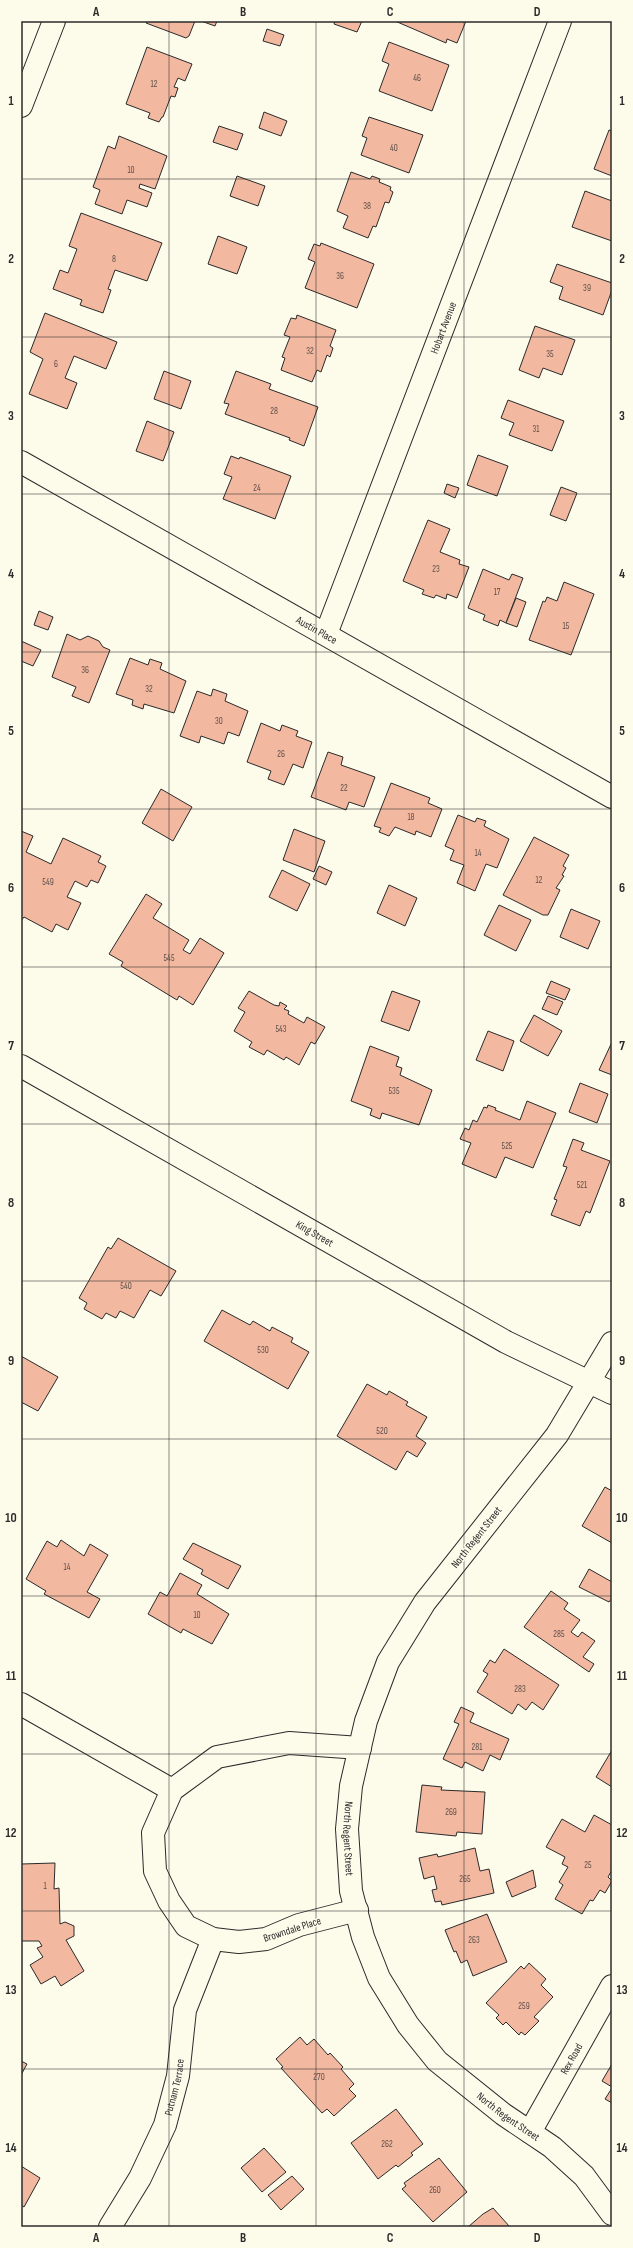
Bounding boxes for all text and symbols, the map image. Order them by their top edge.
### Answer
text: A [92,4,100,20]
text: B [240,4,246,20]
text: C [387,4,394,20]
text: D [534,4,541,20]
house number: 46 [413,73,421,84]
house number: 12 [151,79,158,90]
text: 1 [8,93,14,109]
text: 1 [619,93,625,109]
house number: 40 [390,143,398,154]
house number: 10 [127,165,135,176]
house number: 38 [363,201,371,212]
text: 2 [8,251,14,267]
text: 2 [619,251,625,267]
house number: 8 [112,254,116,265]
house number: 36 [336,271,344,282]
house number: 39 [583,283,591,294]
street label: Hobart Avenue [428,300,459,355]
house number: 32 [306,346,314,357]
house number: 35 [546,349,554,360]
house number: 6 [54,359,58,370]
house number: 28 [270,406,278,417]
text: 3 [8,408,14,424]
text: 3 [619,408,625,424]
house number: 31 [533,424,540,435]
house number: 24 [253,483,261,494]
house number: 23 [432,564,440,575]
text: 4 [8,566,14,582]
text: 4 [619,566,625,582]
house number: 17 [494,587,501,598]
street label: Austin Place [293,613,339,647]
house number: 15 [563,621,570,632]
house number: 36 [81,665,89,676]
house number: 32 [145,684,153,695]
house number: 30 [215,716,223,727]
text: 5 [8,723,14,739]
text: 5 [619,723,625,739]
house number: 26 [277,749,285,760]
house number: 22 [340,783,348,794]
house number: 18 [407,812,415,823]
house number: 14 [475,848,482,859]
house number: 12 [536,875,543,886]
house number: 549 [42,877,54,888]
text: 6 [8,880,14,896]
text: 6 [619,880,625,896]
house number: 545 [163,953,175,964]
house number: 543 [275,1024,287,1035]
text: 7 [8,1038,14,1054]
text: 7 [619,1038,625,1054]
house number: 535 [389,1086,400,1097]
house number: 525 [502,1141,513,1152]
house number: 521 [577,1180,588,1191]
text: 8 [8,1195,14,1211]
text: 8 [619,1195,625,1211]
street label: King Street [293,1218,336,1250]
house number: 540 [120,1281,132,1292]
house number: 530 [257,1345,269,1356]
text: 9 [8,1353,14,1369]
text: 9 [619,1353,625,1369]
house number: 520 [376,1426,388,1437]
street label: North Regent Street [448,1503,505,1571]
text: 10 [5,1510,17,1526]
text: 10 [616,1510,628,1526]
house number: 14 [64,1562,71,1573]
house number: 10 [193,1610,201,1621]
house number: 285 [553,1629,565,1640]
text: 11 [6,1668,16,1684]
text: 11 [617,1668,627,1684]
house number: 283 [514,1684,526,1695]
house number: 281 [472,1742,483,1753]
street label: North Regent Street [340,1801,356,1877]
house number: 269 [445,1807,457,1818]
text: 12 [6,1825,17,1841]
text: 12 [617,1825,628,1841]
house number: 25 [584,1860,592,1871]
house number: 265 [459,1874,471,1885]
house number: 1 [43,1881,47,1892]
street label: Browndale Place [262,1914,323,1945]
house number: 263 [468,1935,480,1946]
text: 13 [6,1982,17,1998]
text: 13 [617,1982,628,1998]
house number: 259 [518,2001,530,2012]
street label: Rex Road [558,2041,586,2077]
street label: Putnam Terrace [162,2058,187,2117]
house number: 270 [313,2072,325,2083]
street label: North Regent Street [474,2090,543,2144]
house number: 262 [381,2139,393,2150]
text: 14 [5,2140,17,2156]
text: 14 [616,2140,628,2156]
house number: 260 [429,2185,441,2196]
text: A [92,2230,100,2246]
text: B [240,2230,246,2246]
text: C [387,2230,394,2246]
text: D [534,2230,541,2246]

